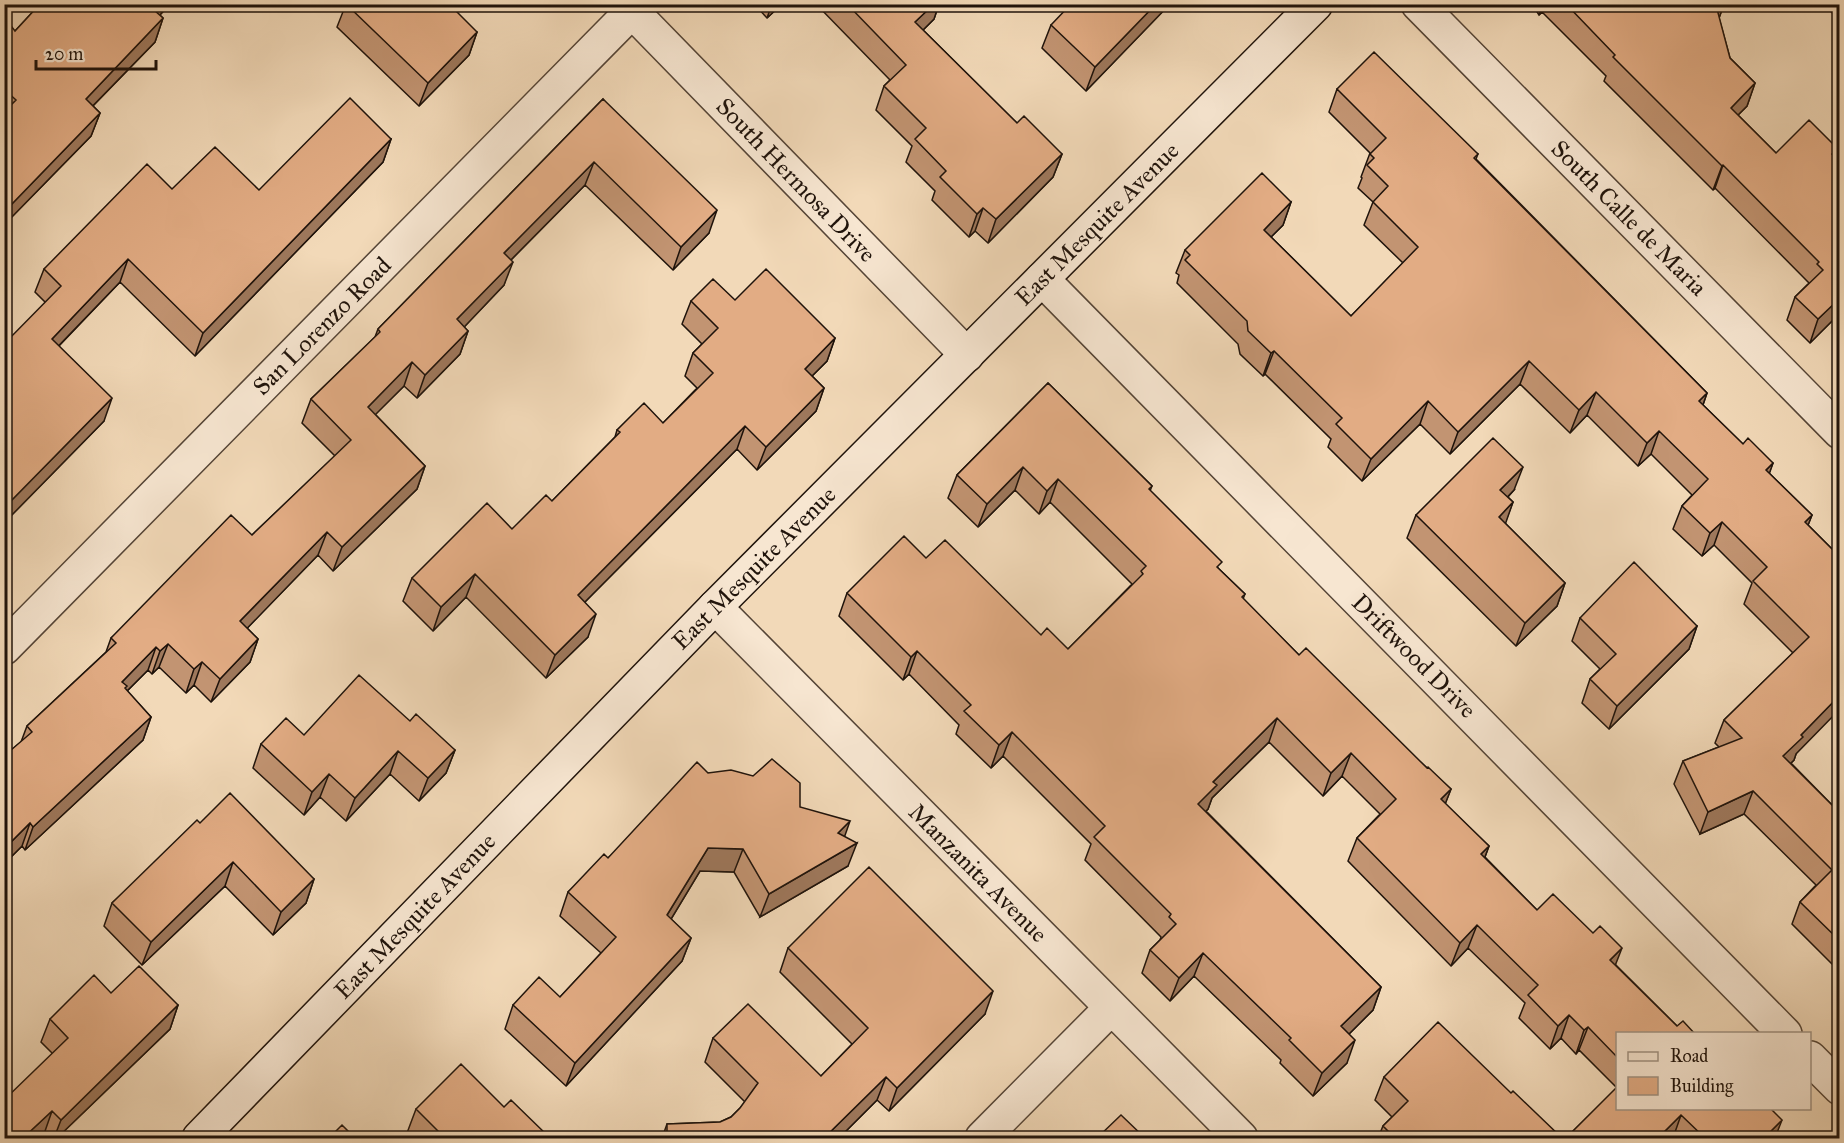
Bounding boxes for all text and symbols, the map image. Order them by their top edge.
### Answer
scale bar [36,33,156,71]
text: 20 m [45,43,83,65]
street label: South Hermosa Drive [710,91,882,269]
street label: South Calle de Maria [1545,134,1714,303]
street label: East Mesquite Avenue [1009,136,1185,312]
street label: San Lorenzo Road [247,251,397,401]
street label: East Mesquite Avenue [666,480,842,656]
street label: Driftwood Drive [1345,587,1483,725]
street label: Manzanita Avenue [902,797,1054,949]
street label: East Mesquite Avenue [328,827,502,1005]
legend [1616,1032,1811,1110]
text: Road [1670,1045,1708,1067]
text: Building [1670,1075,1734,1098]

